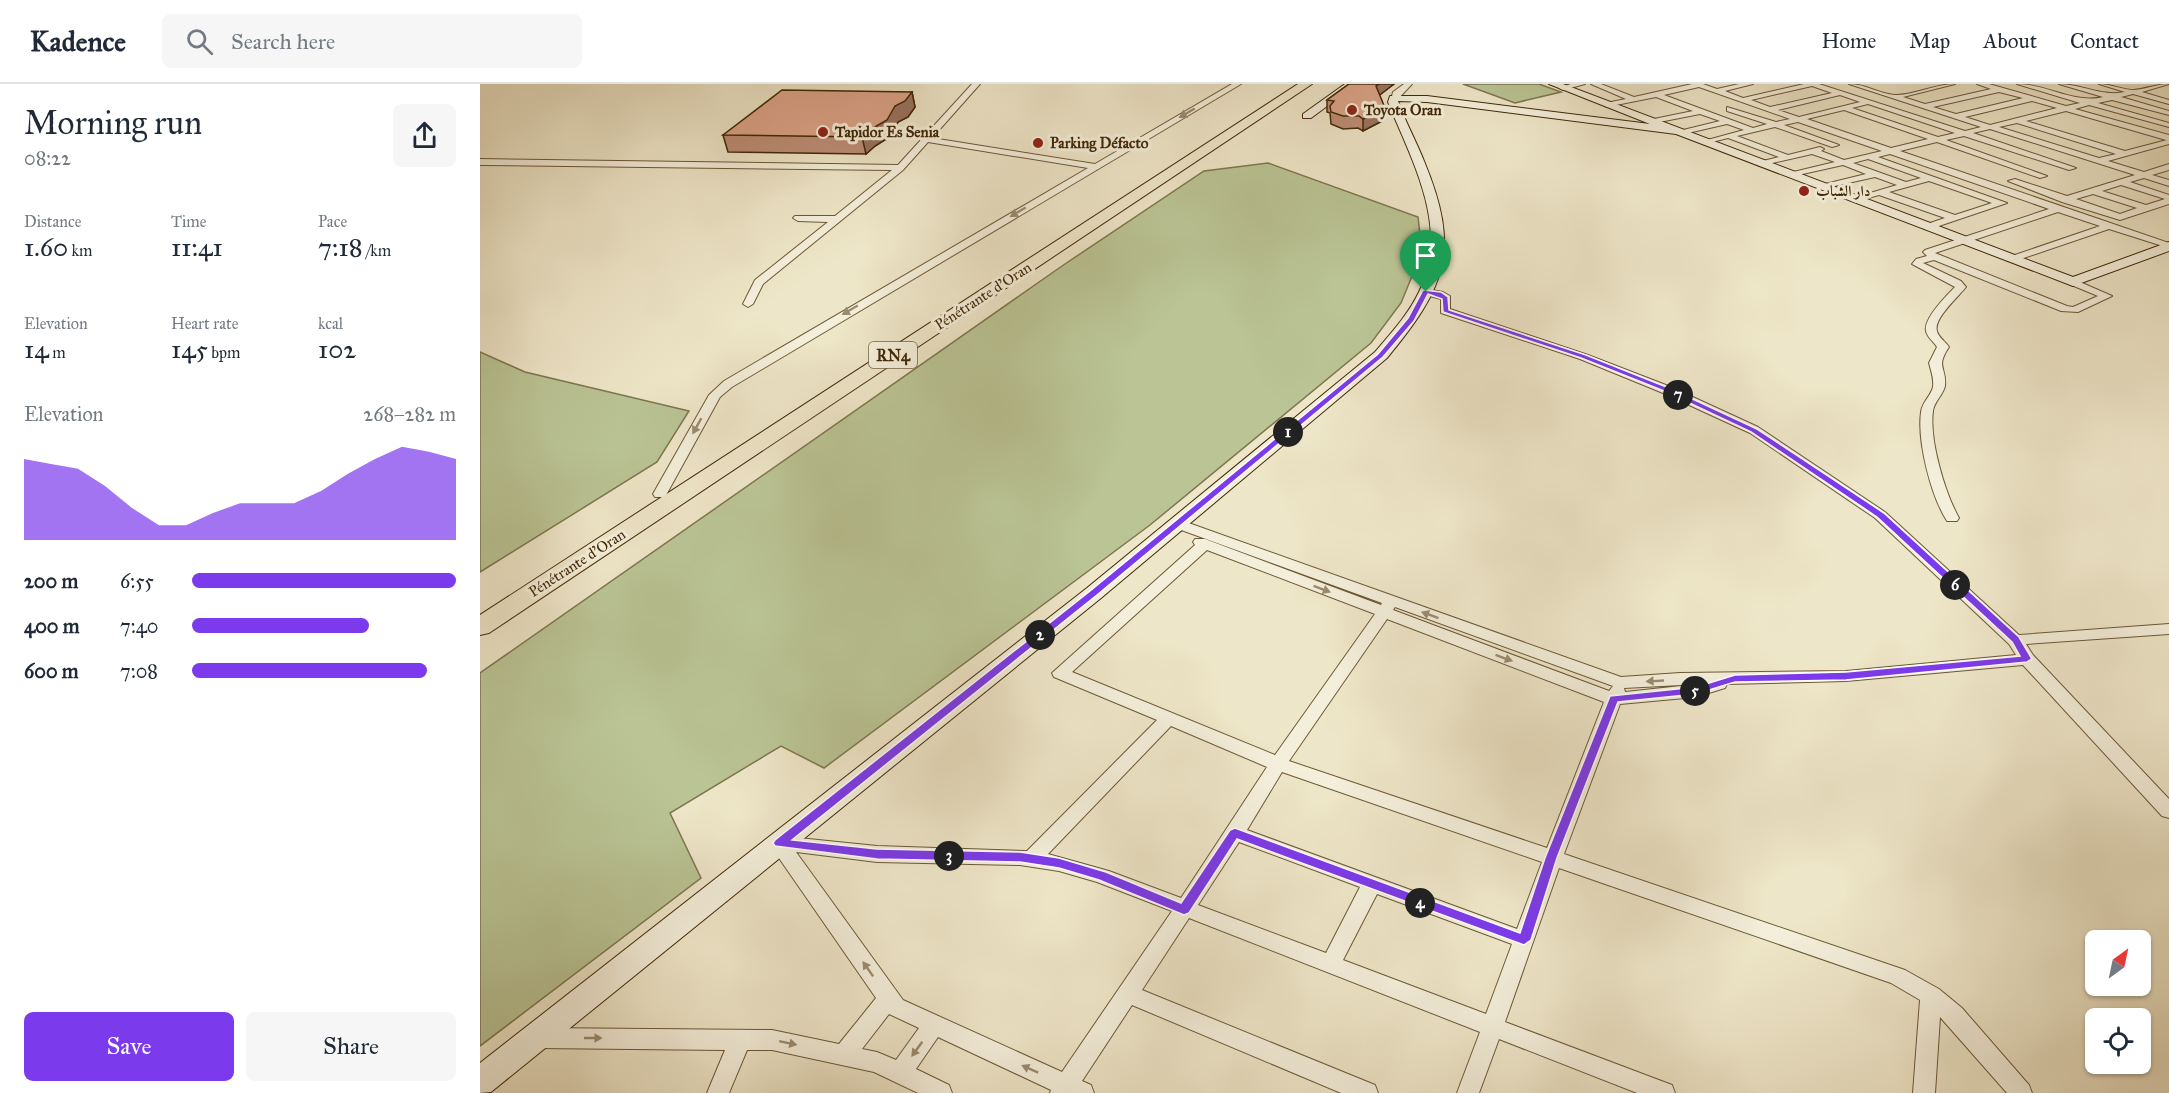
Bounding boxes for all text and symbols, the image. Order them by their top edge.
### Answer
search box [162,14,582,68]
text: Kadence [30,24,126,59]
icon: search [183,25,216,58]
text: Search here [231,28,335,55]
text: Home [1821,28,1876,54]
text: Map [1909,28,1950,54]
text: About [1983,28,2037,54]
text: Contact [2070,28,2139,54]
place label: Toyota Oran [1363,101,1442,120]
text: Morning run [24,103,202,143]
marker: Toyota Oran [1345,103,1359,117]
button: share [393,104,456,167]
one-way arrow [1179,108,1195,119]
place label: Tapidor Es Senia [834,123,940,142]
marker: Tapidor Es Senia [816,125,830,139]
place label: Parking Défacto [1050,134,1149,153]
marker: Parking Défacto [1031,136,1045,150]
text: 08:22 [24,146,71,170]
place label: دار الشباب [1816,182,1871,201]
marker: دار الشباب [1797,184,1811,198]
one-way arrow [1010,207,1027,217]
text: Distance [24,212,81,231]
text: Time [171,212,206,231]
text: Pace [318,212,347,231]
pin [1400,230,1451,292]
text: 1.60 [24,231,68,263]
text: 11:41 [171,231,223,263]
text: 7:18 [318,231,363,263]
icon: arrive [1409,239,1442,272]
text: km [68,241,92,260]
text: /km [363,241,391,260]
street label: Pénétrante d'Oran [931,258,1035,334]
one-way arrow [842,305,858,316]
text: Elevation [24,314,88,333]
text: Heart rate [171,314,238,333]
text: kcal [318,314,343,333]
text: 14 [24,333,49,365]
text: 145 [171,333,208,365]
text: 102 [318,333,356,365]
road number: RN4 [869,342,917,368]
text: m [49,343,66,362]
text: bpm [208,343,240,362]
pin: 7 [1663,380,1693,410]
text: 7 [1674,385,1682,404]
text: Elevation [24,402,103,426]
text: 268–282 m [363,402,456,426]
one-way arrow [692,417,702,434]
pin: 1 [1273,417,1303,447]
text: 1 [1285,422,1291,441]
street label: Pénétrante d'Oran [525,525,629,601]
text: 200 m [24,569,78,593]
text: 6:55 [120,569,154,593]
pin: 6 [1940,570,1970,600]
text: 6 [1951,575,1959,594]
one-way arrow [1313,585,1331,595]
one-way arrow [1421,609,1439,619]
text: 400 m [24,614,80,638]
text: 7:40 [120,614,159,638]
pin: 2 [1025,620,1055,650]
text: 2 [1036,625,1044,644]
one-way arrow [1495,654,1513,663]
text: 600 m [24,659,79,683]
text: 7:08 [120,659,158,683]
one-way arrow [1646,676,1665,685]
pin: 5 [1680,676,1710,706]
text: 5 [1691,681,1699,700]
pin: 3 [934,841,964,871]
text: 3 [946,846,952,865]
pin: 4 [1405,888,1435,918]
text: 4 [1416,893,1424,912]
north arrow [2085,930,2151,996]
map controls [2085,930,2151,1074]
one-way arrow [862,962,874,978]
button: locate [2085,1008,2151,1074]
button: Save [24,1012,234,1081]
button: Share [246,1012,456,1081]
one-way arrow [584,1034,603,1043]
one-way arrow [779,1039,797,1049]
one-way arrow [911,1041,923,1057]
one-way arrow [1022,1064,1039,1073]

